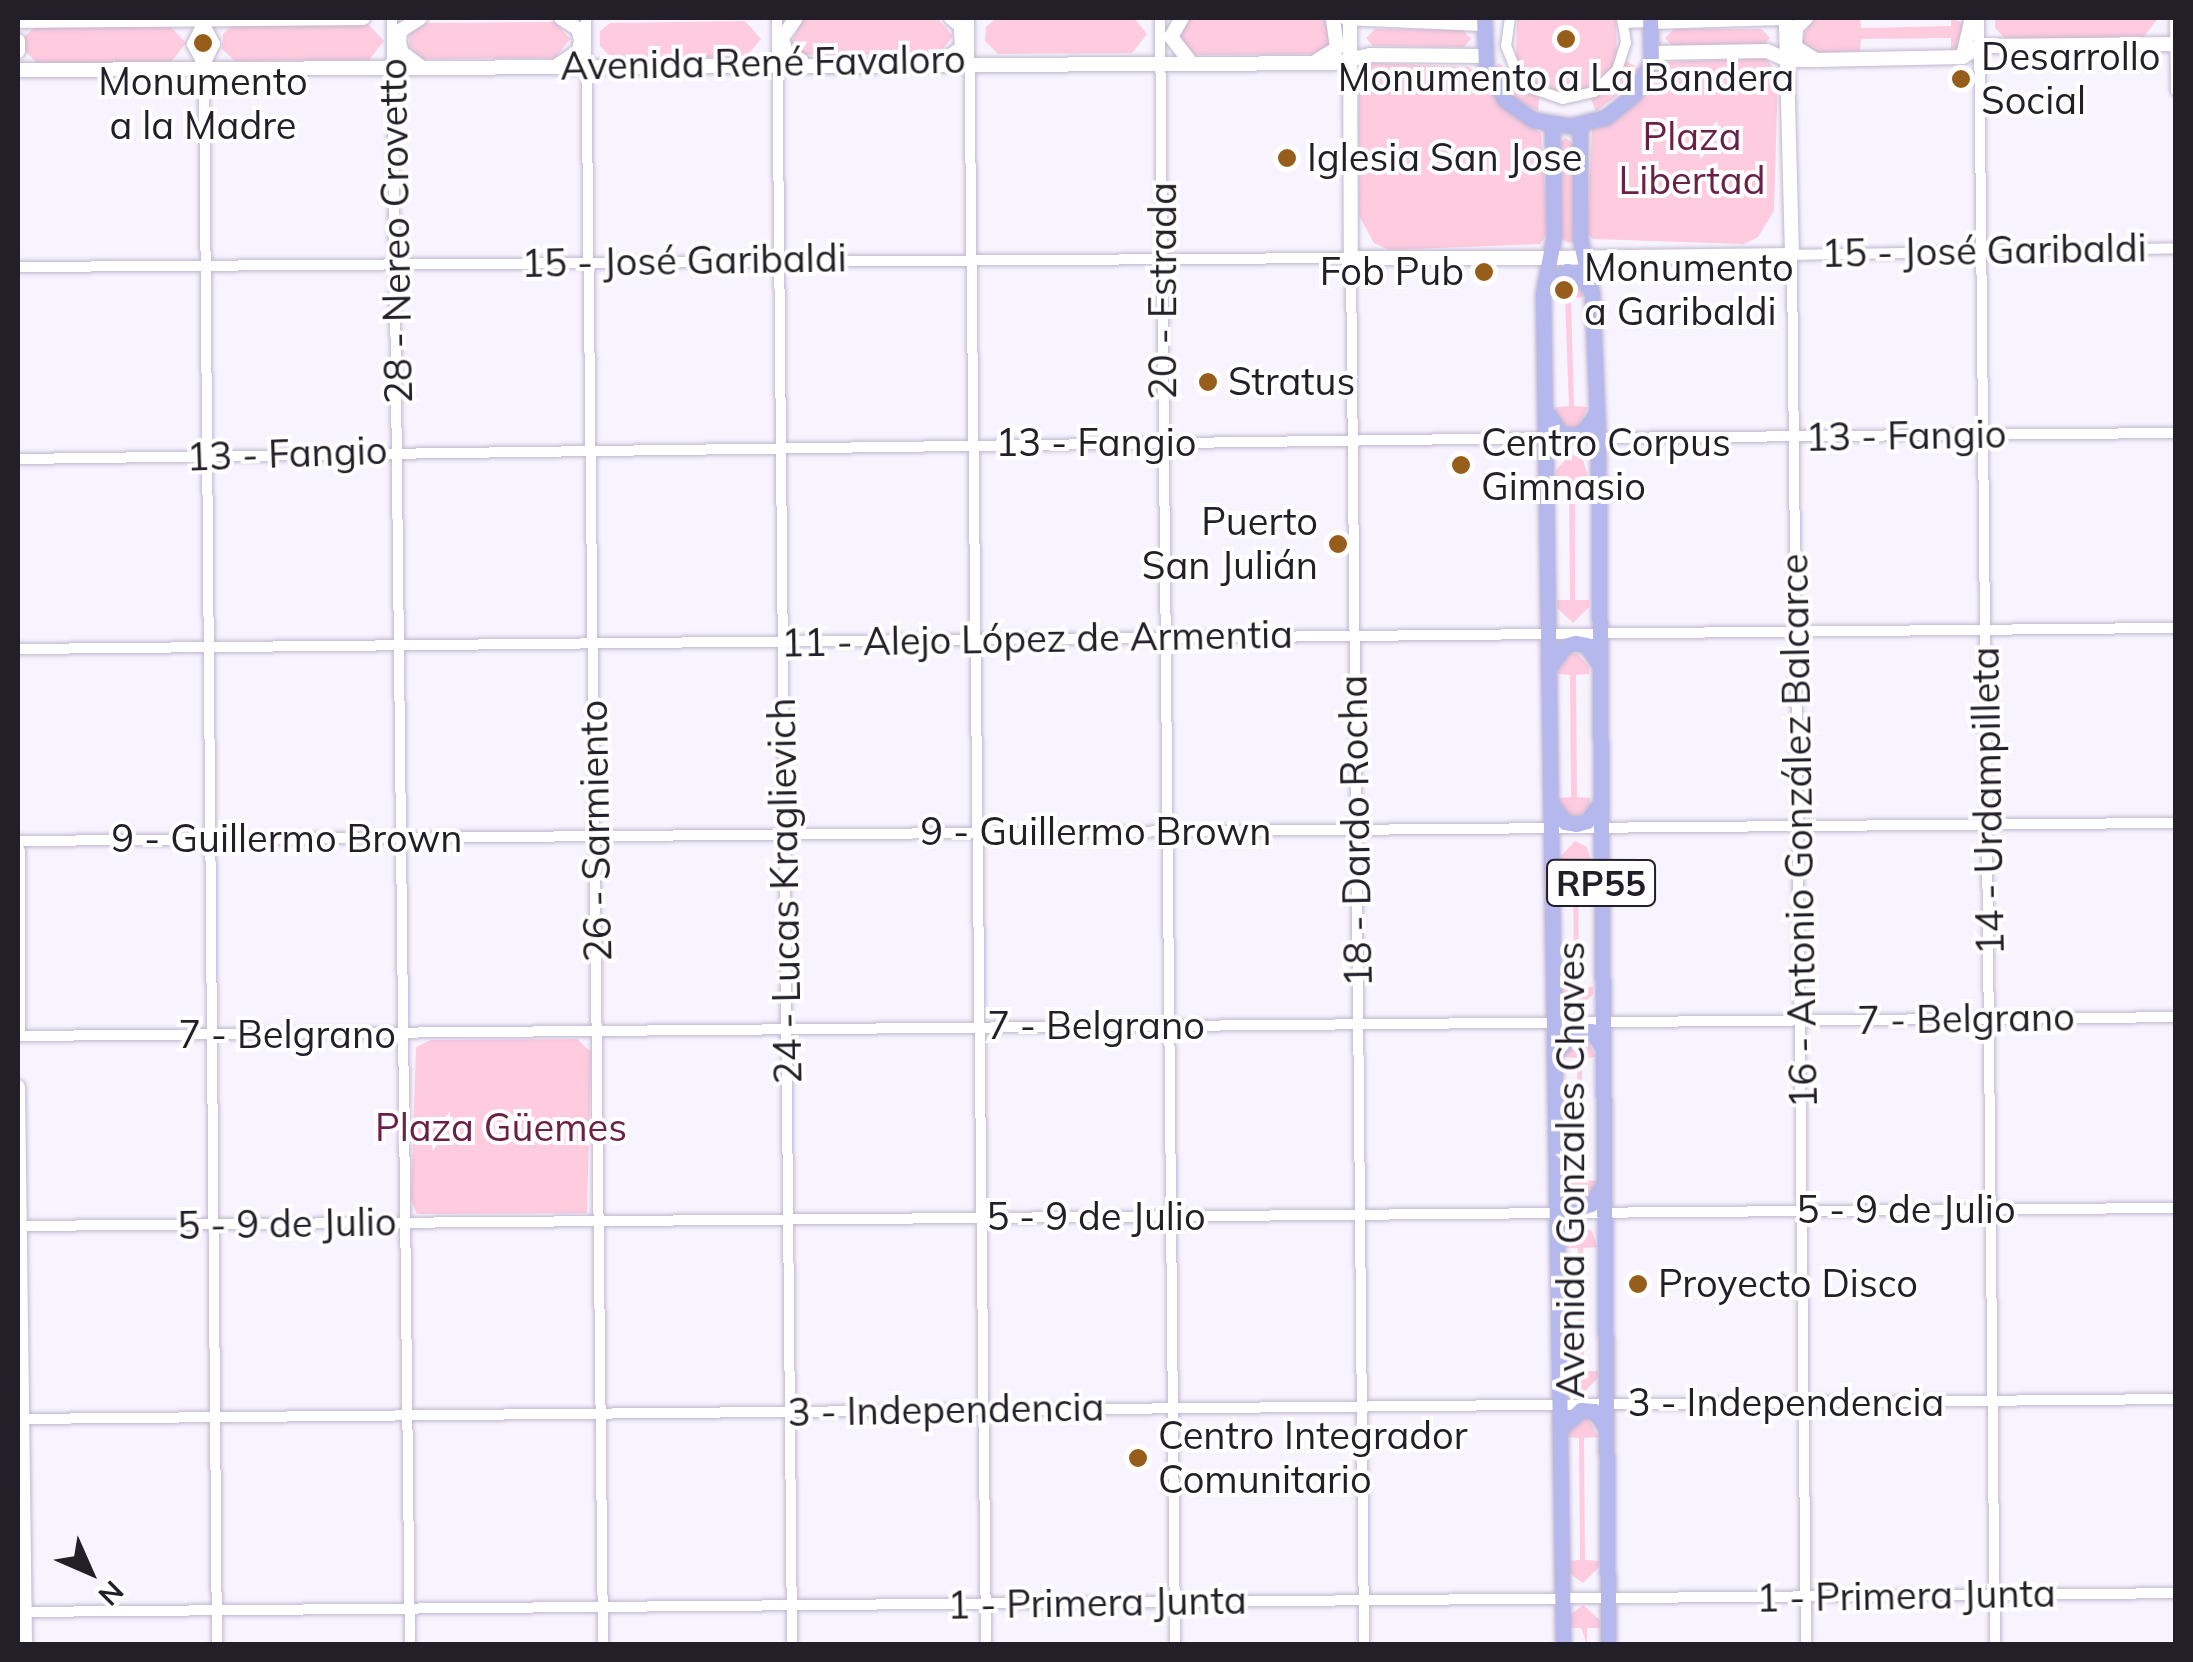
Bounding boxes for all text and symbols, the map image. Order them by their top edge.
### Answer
marker: Monumento a La Bandera [1555,28,1577,50]
marker: Monumento a la Madre [192,32,214,54]
place label: Desarrollo Social [1981,34,2161,123]
street label: Avenida René Favaloro [560,37,966,89]
place label: Monumento a La Bandera [1338,55,1794,101]
street label: 28 - Nereo Crovetto [370,58,422,404]
place label: Monumento a la Madre [98,59,308,148]
marker: Desarrollo Social [1950,68,1972,90]
park label: Plaza Libertad [1619,114,1765,203]
place label: Iglesia San Jose [1307,135,1582,181]
marker: Iglesia San Jose [1276,147,1298,169]
street label: 20 - Estrada [1140,182,1186,400]
street label: 15 - José Garibaldi [1821,225,2147,277]
street label: 15 - José Garibaldi [521,235,847,287]
place label: Monumento a Garibaldi [1584,245,1794,334]
place label: Fob Pub [1320,249,1464,295]
marker: Fob Pub [1473,261,1495,283]
marker: Monumento a Garibaldi [1553,279,1575,301]
place label: Stratus [1228,359,1355,405]
marker: Stratus [1197,371,1219,393]
street label: 13 - Fangio [1805,411,2007,461]
street label: 13 - Fangio [995,420,1197,466]
place label: Centro Corpus Gimnasio [1481,420,1731,509]
street label: 13 - Fangio [186,428,388,480]
marker: Centro Corpus Gimnasio [1450,454,1472,476]
place label: Puerto San Julián [1142,499,1318,588]
marker: Puerto San Julián [1327,533,1349,555]
street label: 16 - Antonio González Balcarce [1771,553,1827,1109]
street label: 11 - Alejo López de Armentia [781,612,1293,666]
street label: 14 - Urdampilleta [1963,646,2013,956]
street label: 18 - Dardo Rocha [1330,674,1382,988]
street label: 24 - Lucas Kraglievich [759,697,811,1085]
street label: 26 - Sarmiento [571,700,621,962]
street label: 9 - Guillermo Brown [920,809,1272,855]
street label: 9 - Guillermo Brown [111,816,463,862]
road number: RP55 [1546,853,1656,913]
street label: Avenida Gonzales Chaves [1548,941,1594,1399]
street label: 7 - Belgrano [1857,994,2075,1044]
street label: 7 - Belgrano [987,1003,1205,1049]
street label: 7 - Belgrano [178,1012,396,1058]
park label: Plaza Güemes [375,1105,627,1151]
street label: 5 - 9 de Julio [1796,1187,2016,1233]
street label: 5 - 9 de Julio [986,1194,1206,1240]
street label: 5 - 9 de Julio [177,1199,397,1249]
place label: Proyecto Disco [1658,1261,1918,1307]
marker: Proyecto Disco [1627,1273,1649,1295]
street label: 3 - Independencia [1628,1380,1944,1426]
street label: 3 - Independencia [787,1384,1105,1436]
place label: Centro Integrador Comunitario [1158,1413,1468,1502]
marker: Centro Integrador Comunitario [1127,1447,1149,1469]
north arrow [40,1522,140,1622]
street label: 1 - Primera Junta [1756,1571,2056,1621]
text: N [92,1574,131,1613]
street label: 1 - Primera Junta [947,1578,1247,1628]

